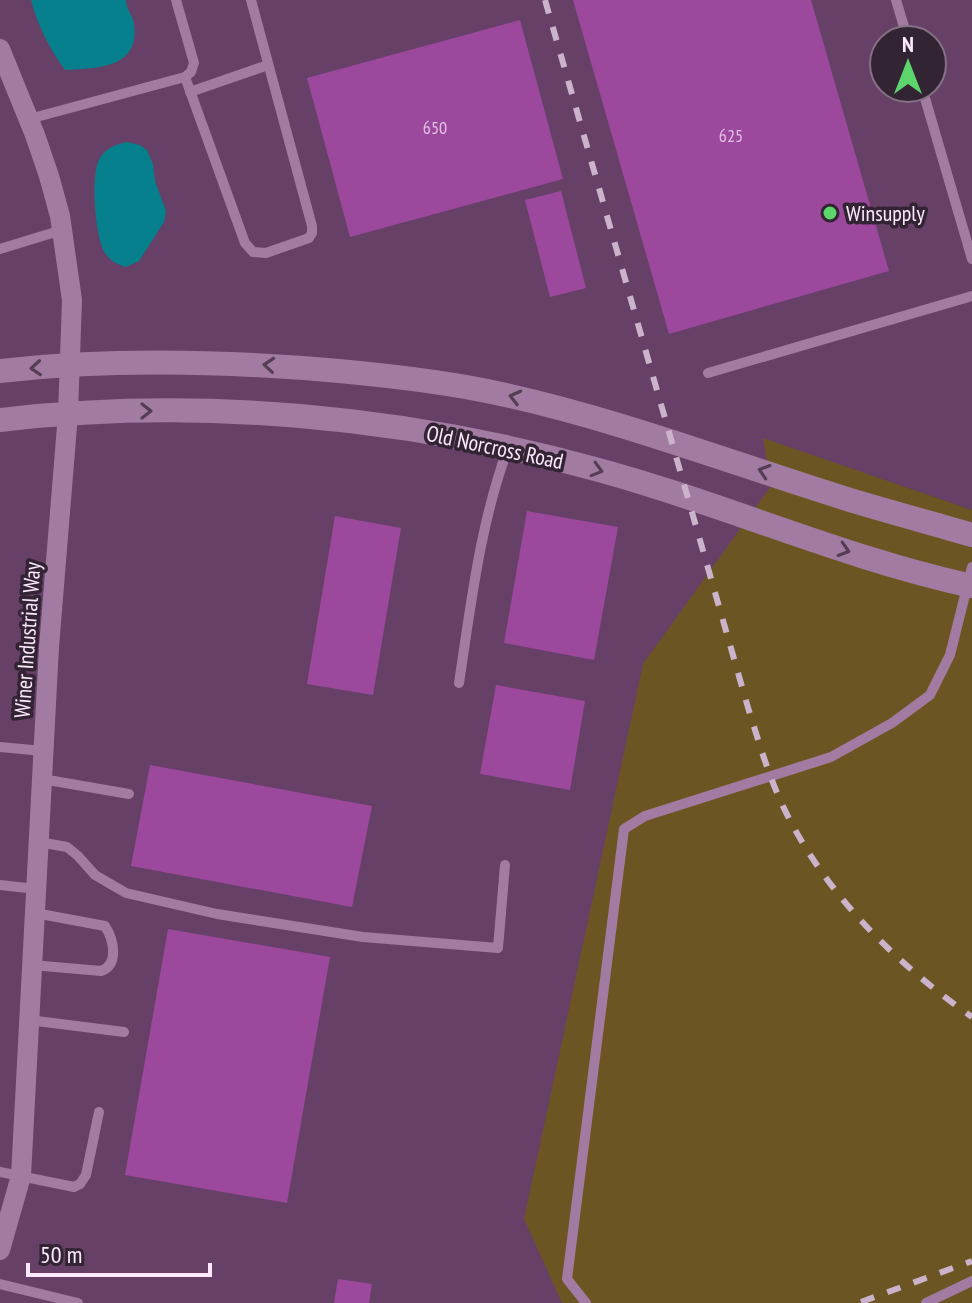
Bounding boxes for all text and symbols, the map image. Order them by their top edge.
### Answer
north arrow [868,24,948,104]
text: N [902,30,914,58]
house number: 650 [423,116,447,139]
house number: 625 [719,124,743,147]
place label: Winsupply [846,199,925,227]
marker: Winsupply [821,204,839,222]
one-way arrow [262,357,275,374]
one-way arrow [29,359,42,376]
one-way arrow [508,390,522,407]
one-way arrow [140,402,153,420]
street label: Old Norcross Road [424,419,566,475]
one-way arrow [589,460,603,477]
one-way arrow [757,465,771,481]
one-way arrow [837,541,850,557]
street label: Winer Industrial Way [8,560,46,719]
scale bar [28,1227,210,1277]
text: 50 m [40,1239,82,1270]

